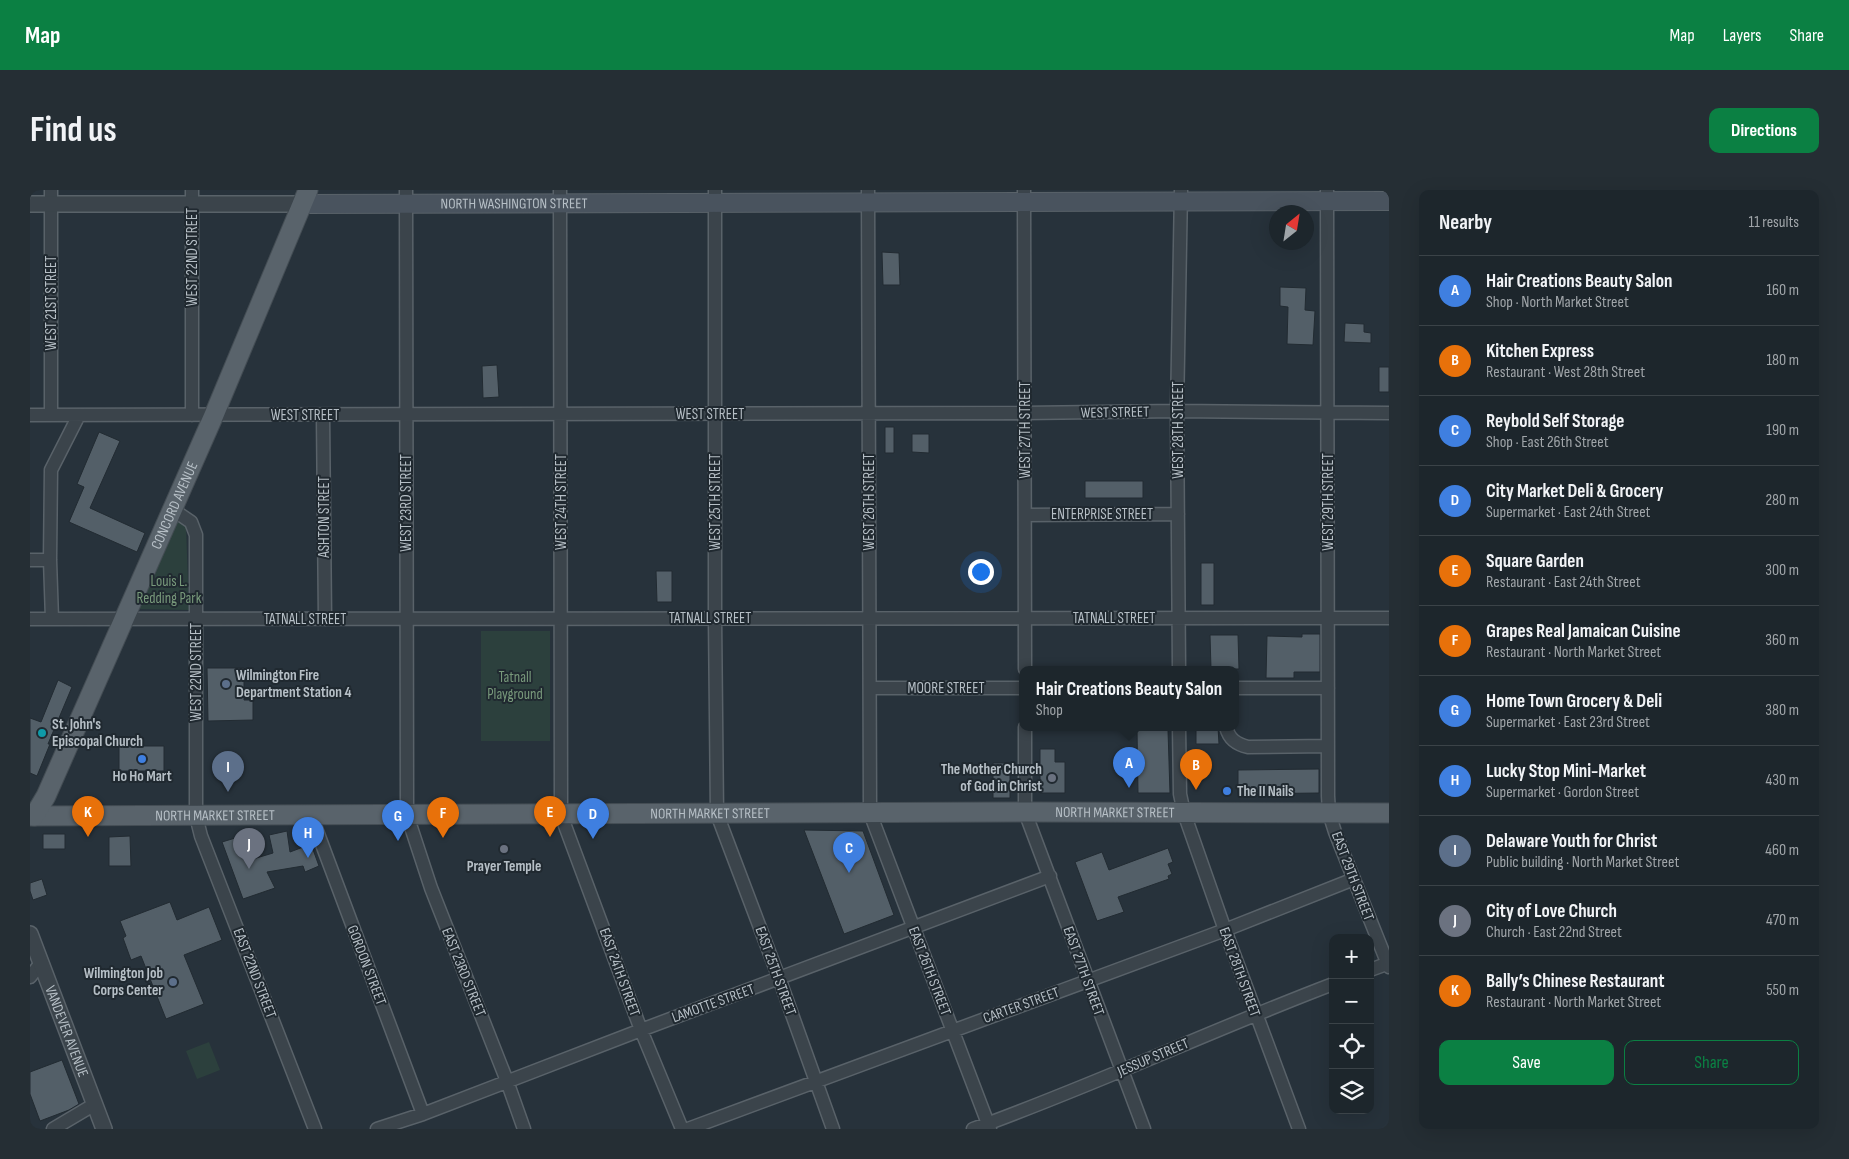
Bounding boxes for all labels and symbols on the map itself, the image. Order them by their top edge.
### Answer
street label: NORTH WASHINGTON STREET [440,194,588,214]
north arrow [1269,205,1314,250]
street label: WEST 22ND STREET [183,208,202,306]
street label: WEST 21ST STREET [42,256,61,350]
street label: WEST 27TH STREET [1016,381,1035,479]
street label: WEST 28TH STREET [1169,381,1188,479]
street label: WEST STREET [1081,402,1149,423]
street label: WEST STREET [676,405,744,424]
street label: WEST STREET [271,406,339,425]
street label: WEST 26TH STREET [860,453,879,551]
street label: WEST 29TH STREET [1319,453,1338,551]
street label: WEST 23RD STREET [397,454,416,552]
street label: WEST 24TH STREET [552,454,571,550]
street label: WEST 25TH STREET [706,454,725,550]
street label: CONCORD AVENUE [147,459,202,552]
street label: ASHTON STREET [315,476,334,559]
street label: ENTERPRISE STREET [1051,505,1153,524]
your location [968,559,994,585]
park label: Louis L. Redding Park [137,572,202,608]
street label: TATNALL STREET [669,609,751,628]
street label: TATNALL STREET [1073,609,1155,628]
street label: TATNALL STREET [264,610,346,629]
street label: WEST 22ND STREET [187,623,206,721]
place label: Wilmington Fire Department Station 4 [236,666,351,702]
park label: Tatnall Playground [487,668,543,704]
marker: Wilmington Fire Department Station 4 [220,678,232,690]
street label: MOORE STREET [908,679,984,698]
place label: St. John's Episcopal Church [52,715,143,751]
marker: St. John's Episcopal Church [36,727,48,739]
pin: A [1113,747,1145,788]
pin: B [1180,749,1212,790]
pin: I [212,751,244,792]
marker: Ho Ho Mart [136,753,148,765]
place label: The Mother Church of God in Christ [941,760,1042,796]
place label: Ho Ho Mart [112,767,172,786]
marker: The Mother Church of God in Christ [1046,772,1058,784]
place label: The II Nails [1237,782,1294,801]
marker: The II Nails [1221,785,1233,797]
pin: K [72,796,104,837]
pin: E [534,796,566,837]
pin: F [427,797,459,838]
pin: D [577,798,609,839]
pin: G [382,800,414,841]
street label: NORTH MARKET STREET [1055,803,1175,822]
street label: NORTH MARKET STREET [650,804,770,824]
street label: NORTH MARKET STREET [155,806,275,825]
pin: H [292,817,324,858]
pin: J [233,828,265,869]
street label: EAST 29TH STREET [1327,829,1378,923]
pin: C [833,832,865,873]
marker: Prayer Temple [498,843,510,855]
place label: Prayer Temple [467,857,541,876]
street label: GORDON STREET [343,922,391,1008]
street label: EAST 25TH STREET [751,924,800,1018]
street label: EAST 26TH STREET [904,924,955,1018]
street label: EAST 27TH STREET [1059,924,1108,1018]
street label: EAST 22ND STREET [229,925,280,1021]
street label: EAST 23RD STREET [437,925,490,1019]
street label: EAST 24TH STREET [595,925,644,1019]
street label: EAST 28TH STREET [1215,925,1265,1020]
place label: Wilmington Job Corps Center [84,964,163,1000]
marker: Wilmington Job Corps Center [167,976,179,988]
street label: LAMOTTE STREET [669,980,757,1027]
street label: VANDEVER AVENUE [40,983,92,1080]
street label: CARTER STREET [980,983,1062,1028]
street label: JESSUP STREET [1114,1034,1192,1081]

